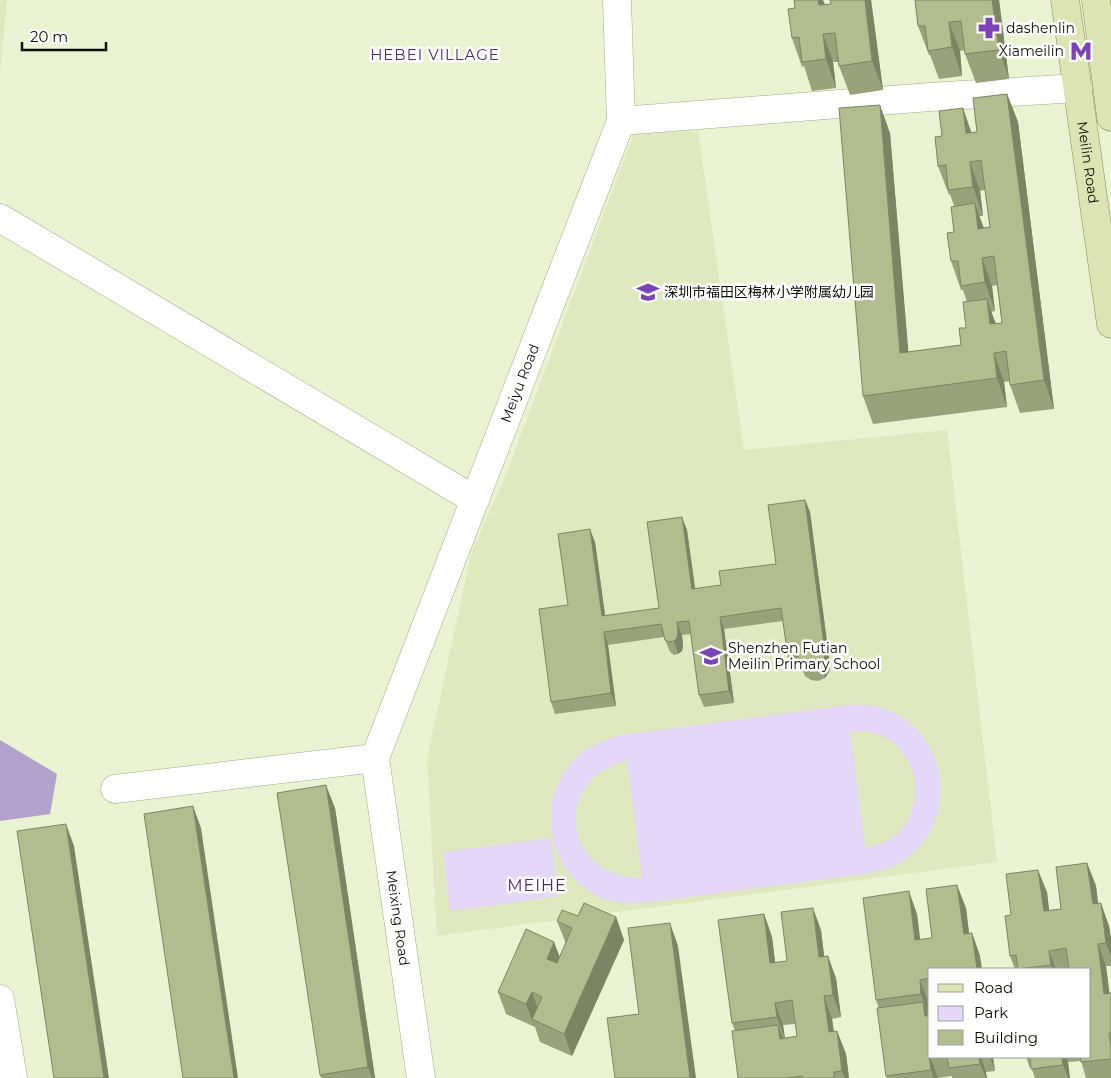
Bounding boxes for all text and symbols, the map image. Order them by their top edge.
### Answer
pharmacy icon: dashenlin [976,15,1002,41]
place label: dashenlin [1006,19,1075,37]
scale bar [22,20,106,52]
text: 20 m [30,27,68,46]
metro station icon: Xiameilin [1068,38,1094,64]
place label: Xiameilin [999,42,1064,60]
district label: HEBEI VILLAGE [370,45,500,64]
street label: Meilin Road [1073,120,1103,205]
school or university icon: 深圳市福田区梅林小学附属幼儿园 [635,279,661,305]
place label: 深圳市福田区梅林小学附属幼儿园 [664,283,874,301]
street label: Meiyu Road [496,341,543,425]
place label: Shenzhen Futian Meilin Primary School [728,639,880,673]
school or university icon: Shenzhen Futian Meilin Primary School [698,643,724,669]
street label: Meixing Road [382,869,414,967]
district label: MEIHE [507,876,567,895]
legend [928,968,1091,1058]
text: Road [974,978,1013,997]
text: Park [974,1003,1008,1022]
text: Building [974,1028,1038,1047]

